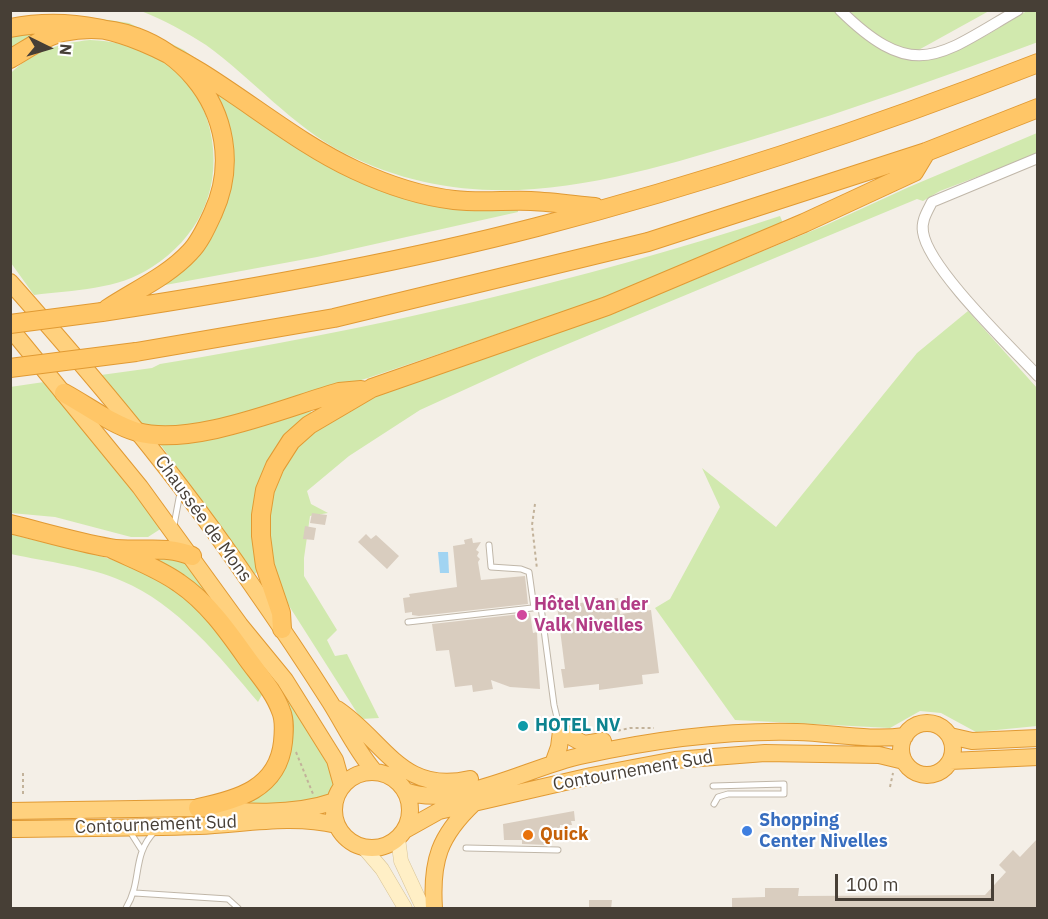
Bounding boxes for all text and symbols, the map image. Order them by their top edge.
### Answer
north arrow [18,18,78,78]
text: N [55,43,76,56]
street label: Chaussée de Mons [150,452,256,586]
place label: Hôtel Van der Valk Nivelles [534,594,648,636]
marker: Hôtel Van der Valk Nivelles [515,608,529,622]
place label: HOTEL NV [535,715,620,737]
marker: HOTEL NV [516,719,530,733]
street label: Contournement Sud [551,746,715,796]
place label: Shopping Center Nivelles [759,810,888,852]
street label: Contournement Sud [75,811,237,839]
place label: Quick [540,824,588,846]
marker: Shopping Center Nivelles [740,824,754,838]
marker: Quick [521,828,535,842]
scale bar [838,862,997,900]
text: 100 m [846,873,898,896]

